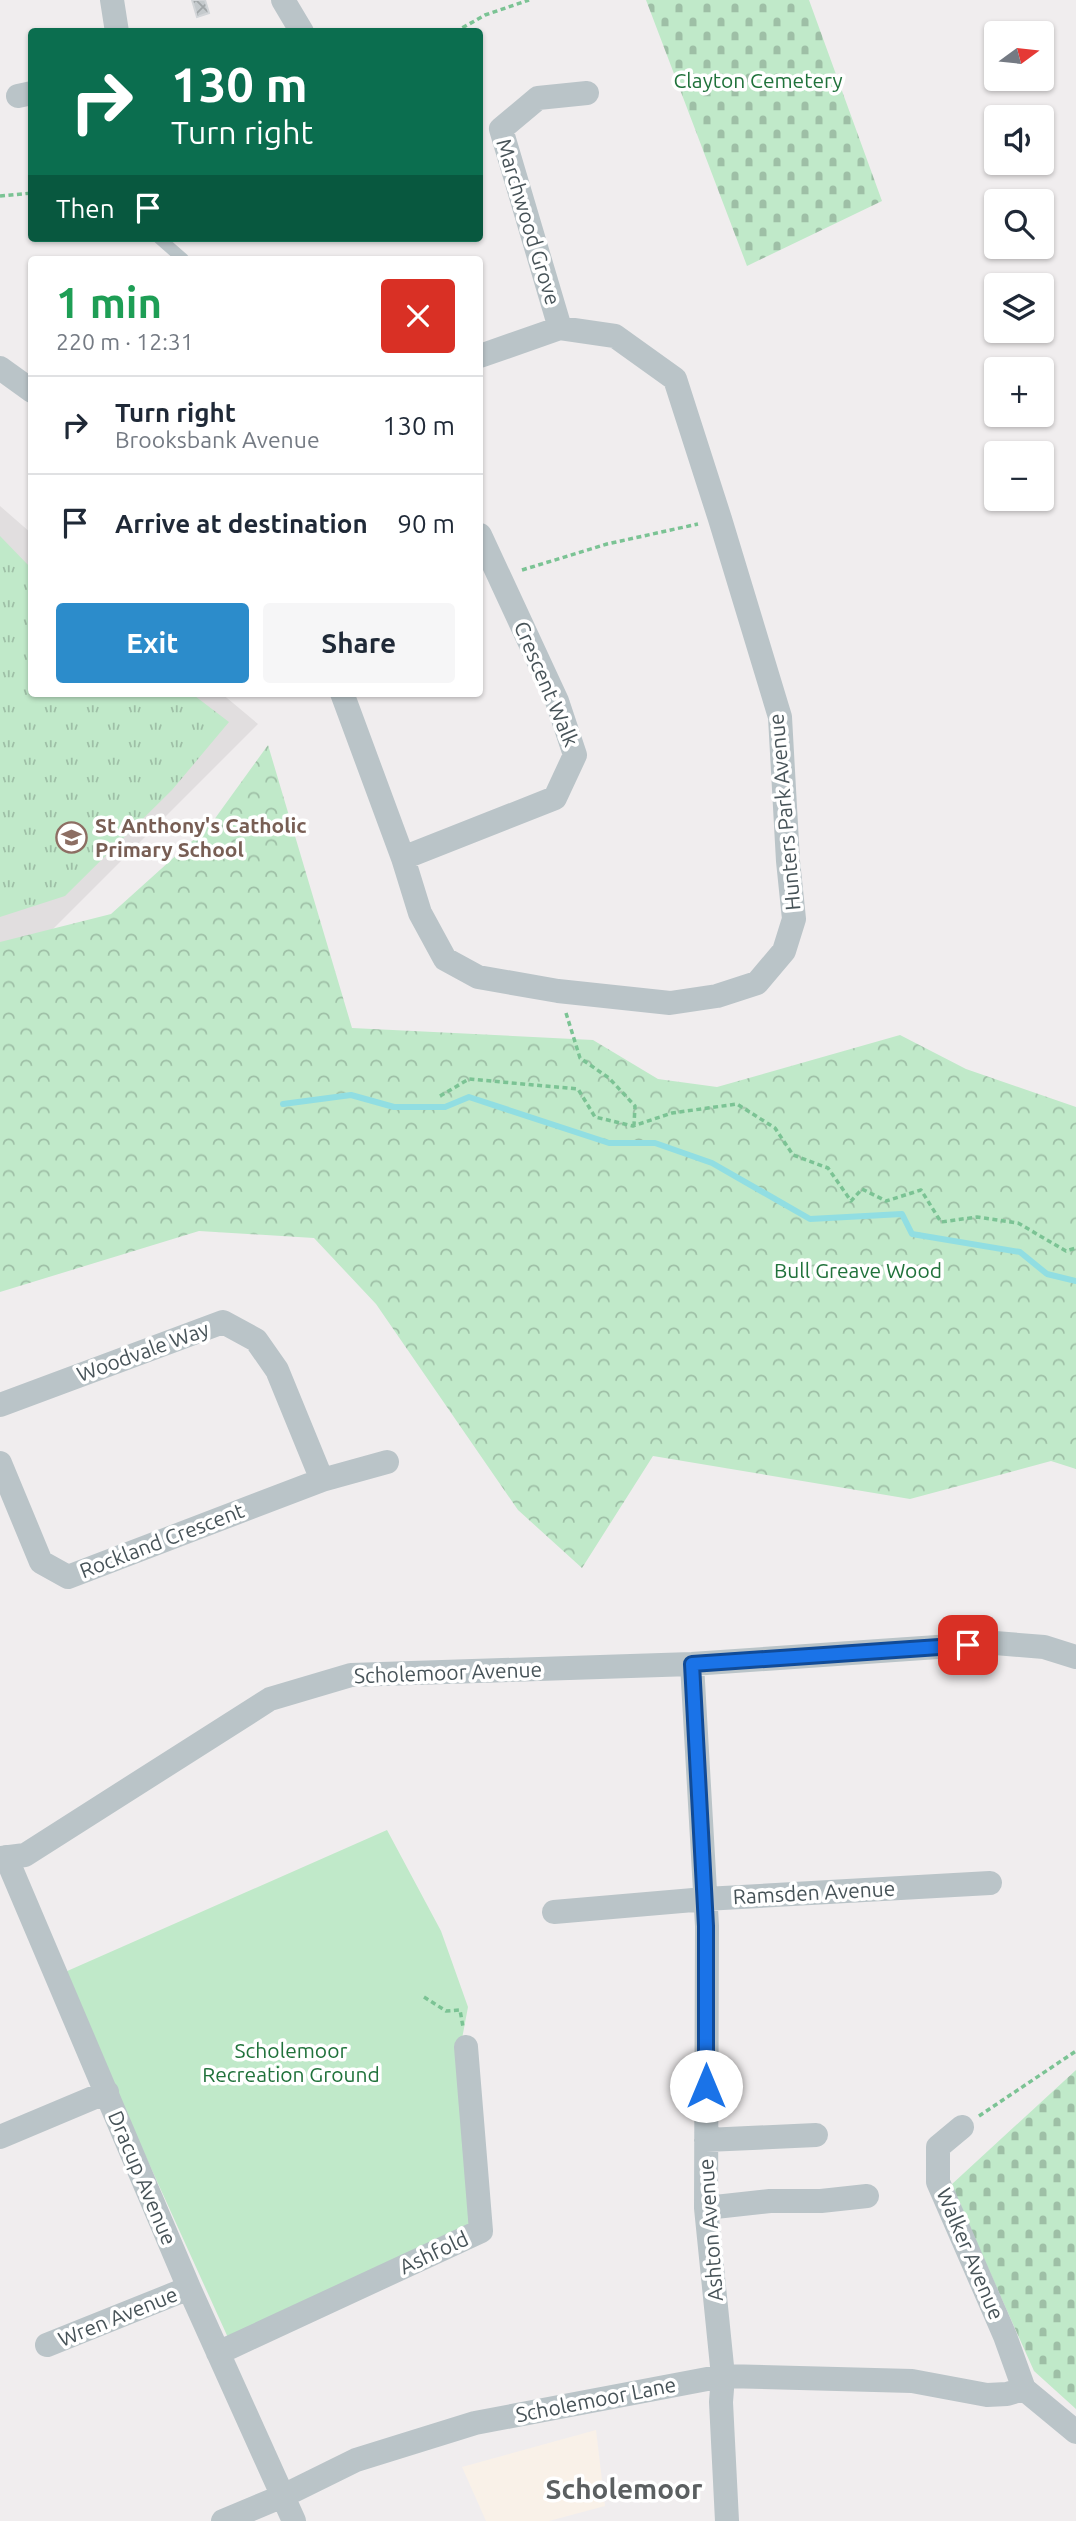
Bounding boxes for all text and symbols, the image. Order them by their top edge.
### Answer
north arrow [984,21,1054,91]
map controls [984,21,1054,511]
icon: right [56,56,147,147]
text: 130 m [171,56,308,111]
park label: Clayton Cemetery [673,68,843,92]
button: sound [984,105,1054,175]
text: Turn right [171,114,313,150]
street label: Marchwood Grove [492,136,566,308]
icon: arrive [129,189,167,227]
button: search [984,189,1054,259]
text: Then [56,194,115,223]
button: layers [984,273,1054,343]
text: 1 min [56,279,162,326]
button: close [381,279,455,353]
text: 220 m · 12:31 [56,329,194,354]
button: + [984,357,1054,427]
text: Turn right [115,398,236,427]
icon: right [56,406,94,444]
text: 130 m [383,411,455,440]
text: Brooksbank Avenue [115,427,320,452]
button: − [984,441,1054,511]
icon: arrive [56,504,94,542]
text: Arrive at destination [115,509,368,538]
text: 90 m [397,509,455,538]
button: Exit [56,603,249,683]
button: Share [263,603,455,683]
street label: Crescent Walk [510,617,584,750]
street label: Hunters Park Avenue [763,713,805,912]
place label: St Anthony's Catholic Primary School [95,813,307,861]
school or university icon: St Anthony's Catholic Primary School [55,821,89,855]
park label: Bull Greave Wood [774,1258,942,1282]
street label: Woodvale Way [73,1316,212,1386]
street label: Rockland Crescent [76,1498,247,1582]
pin [938,1615,998,1675]
icon: arrive [949,1626,987,1664]
street label: Scholemoor Avenue [353,1657,543,1687]
street label: Ramsden Avenue [732,1876,896,1908]
park label: Scholemoor Recreation Ground [202,2038,380,2086]
position arrow [669,2049,743,2123]
street label: Dracup Avenue [104,2107,182,2248]
street label: Ashton Avenue [693,2158,727,2302]
street label: Walker Avenue [932,2184,1009,2323]
street label: Ashfold [395,2226,472,2278]
street label: Wren Avenue [55,2281,181,2351]
street label: Scholemoor Lane [514,2372,678,2426]
district label: Scholemoor [546,2473,703,2504]

